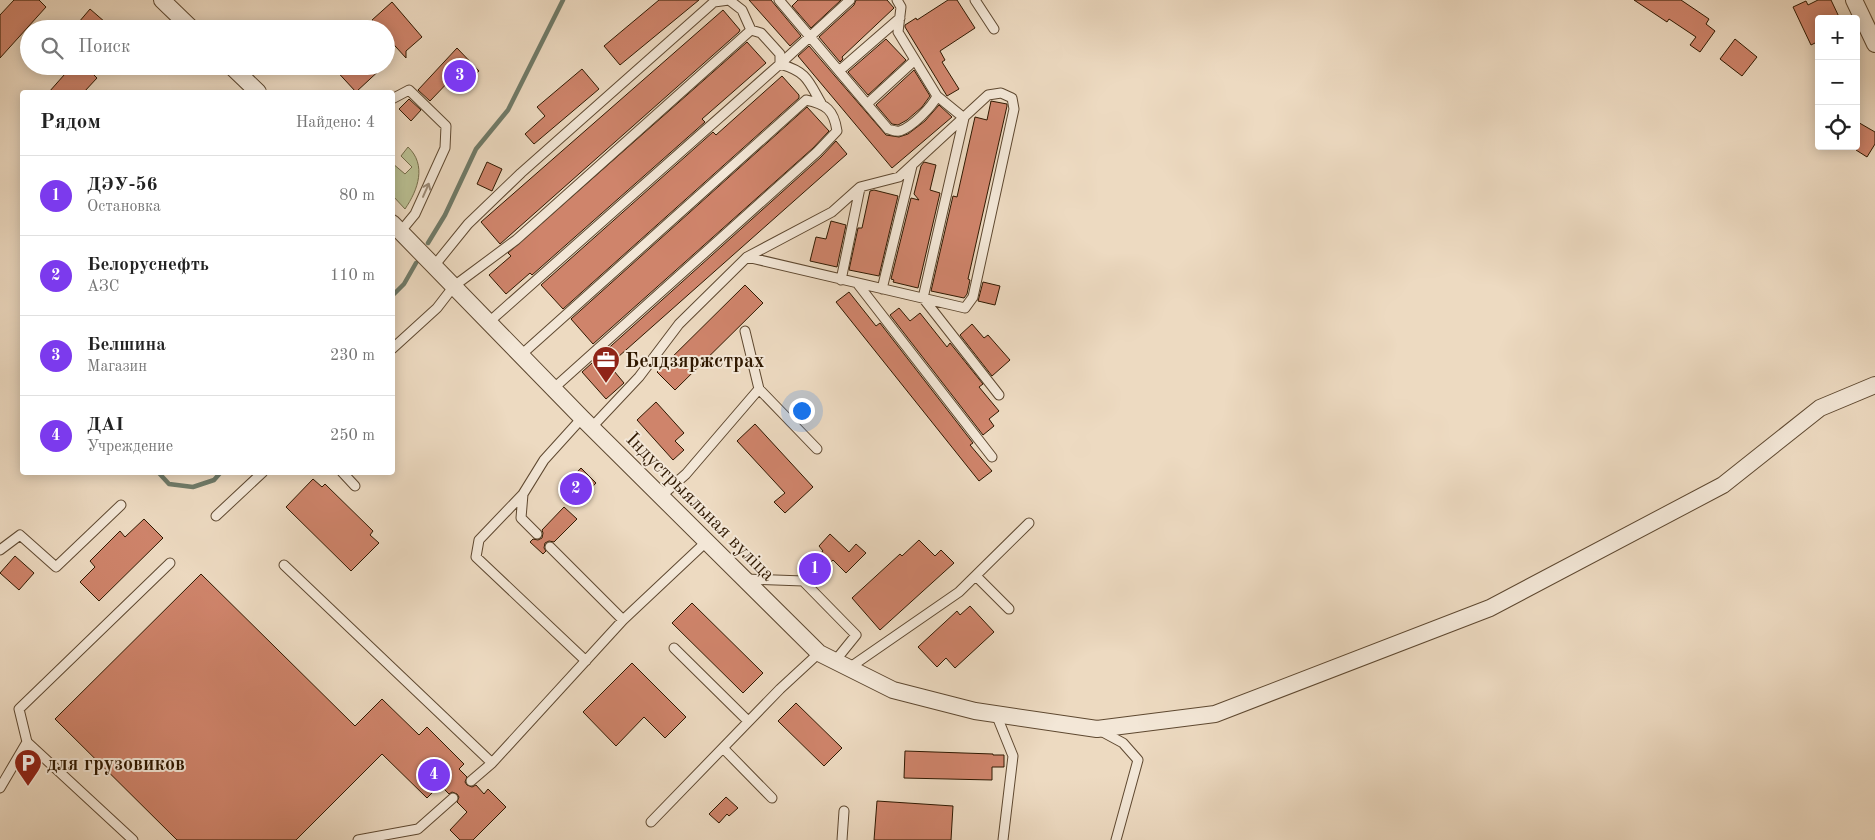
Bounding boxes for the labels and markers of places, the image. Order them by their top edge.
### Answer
pin: 3 [444,57,476,95]
office icon: Белдзяржстрах [591,345,621,384]
place label: Белдзяржстрах [625,352,765,372]
pin: 2 [560,470,592,508]
pin: 1 [799,550,831,588]
parking icon: для грузовиков [13,748,43,787]
place label: для грузовиков [47,755,185,775]
pin: 4 [418,756,450,794]

